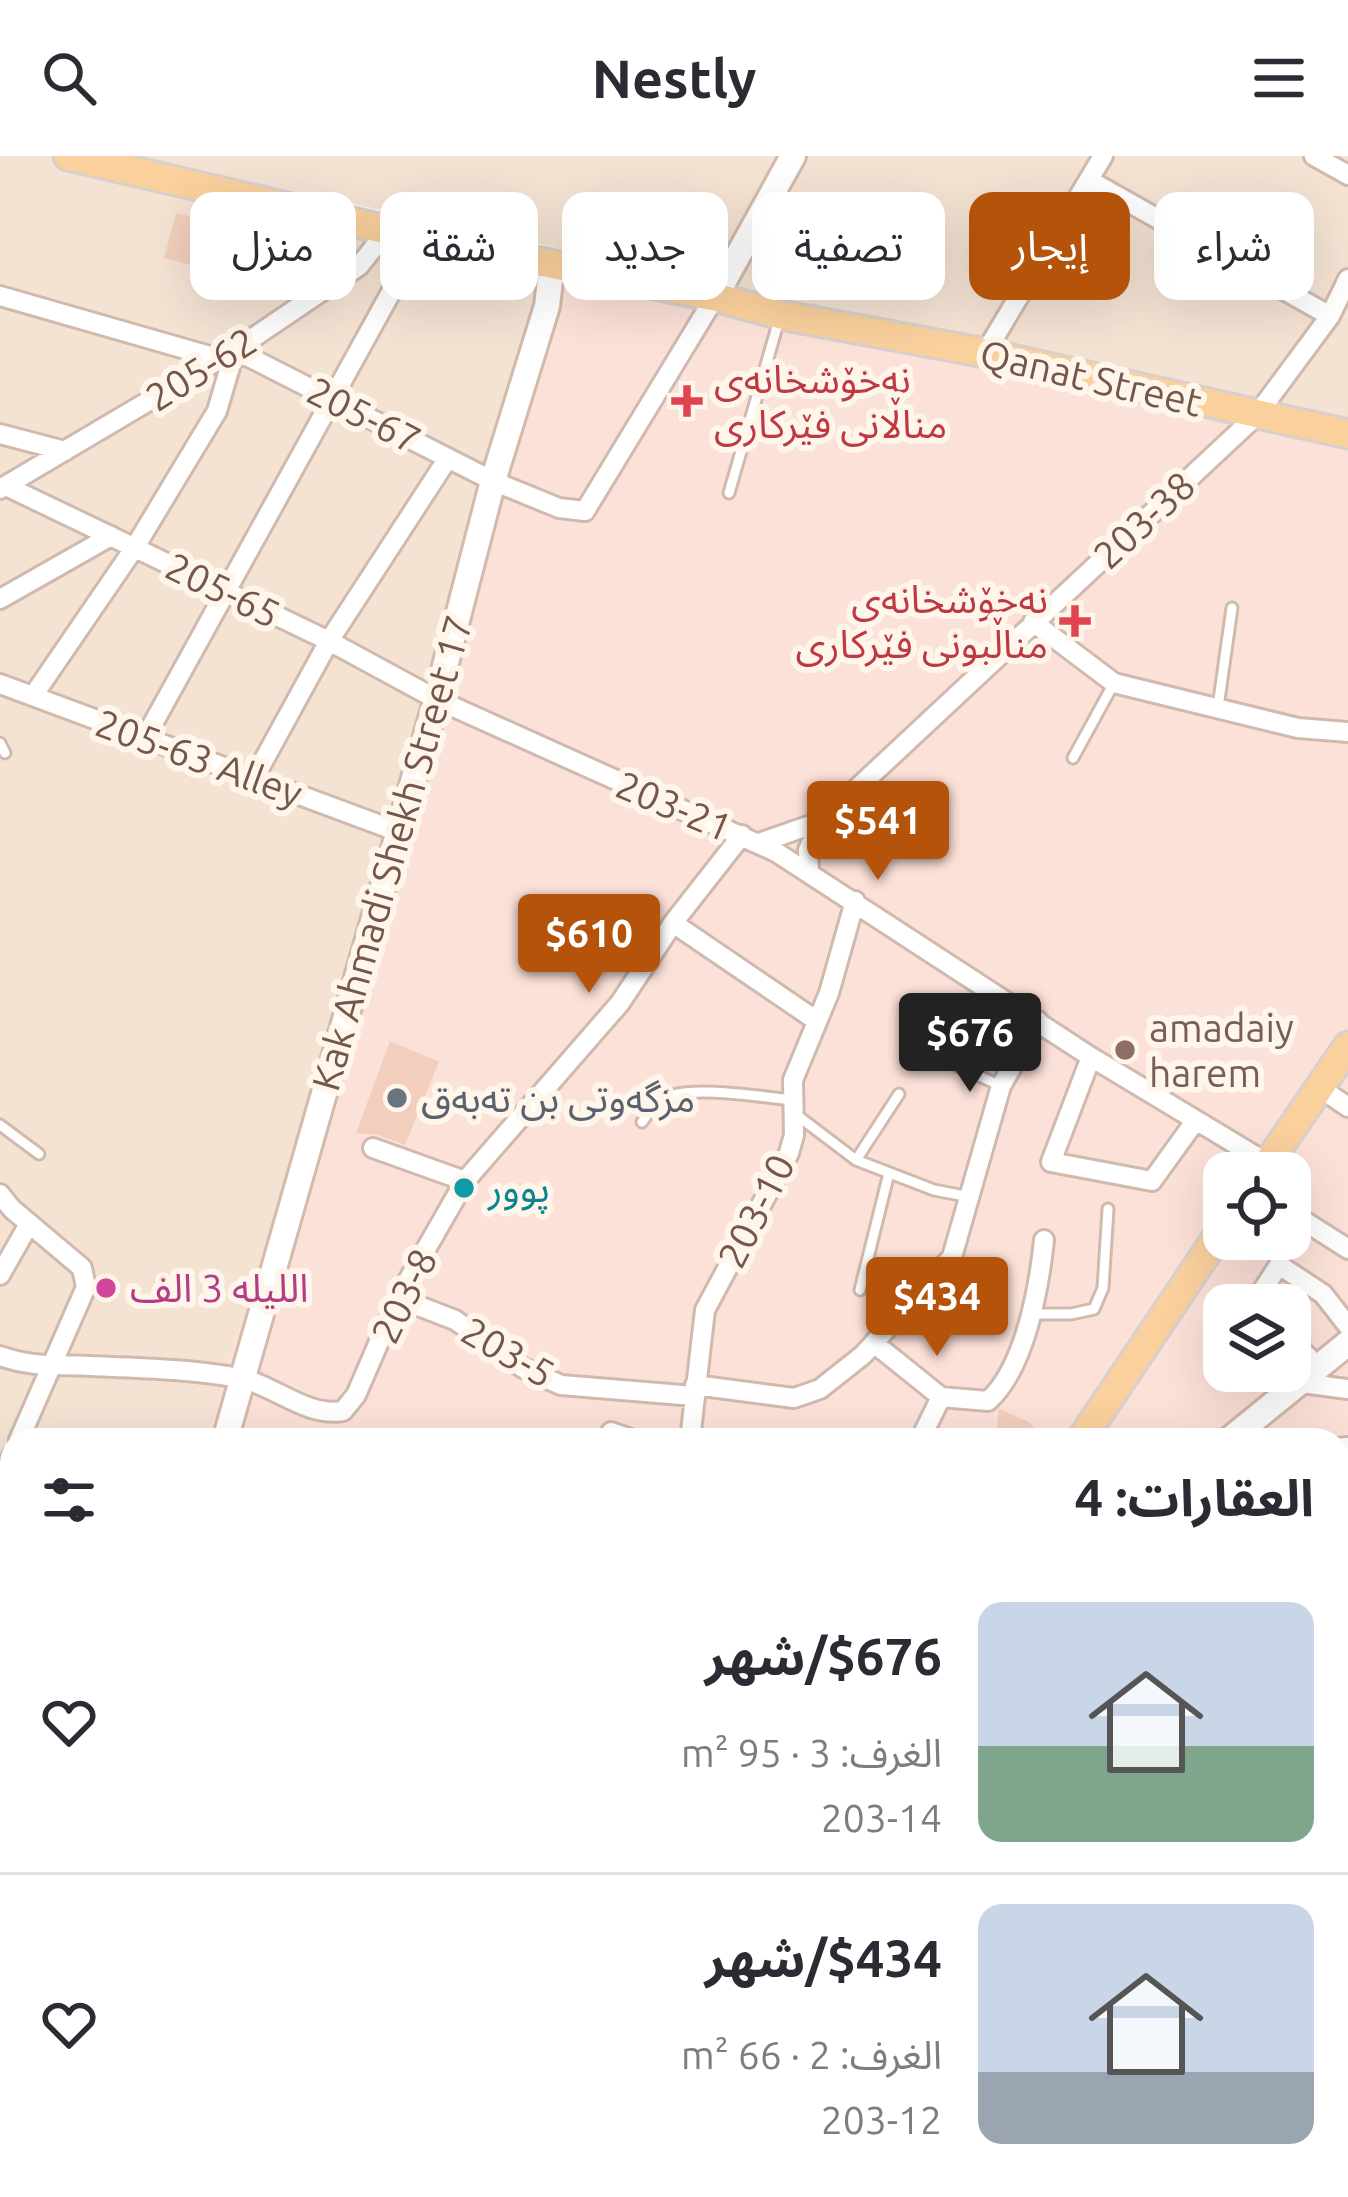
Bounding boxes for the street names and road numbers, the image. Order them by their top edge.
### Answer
street label: 205-62 [138,318,264,419]
street label: Qanat Street [976,331,1206,424]
street label: 205-67 [300,368,428,461]
street label: 203-38 [1085,463,1203,577]
street label: 205-65 [159,544,287,635]
street label: Kak Ahmadi Shekh Street 17 [303,611,480,1095]
street label: 205-63 Alley [90,700,308,815]
street label: 203-21 [610,762,738,849]
street label: 203-10 [709,1147,802,1275]
street label: 203-8 [362,1242,445,1350]
street label: 203-5 [455,1308,562,1395]

